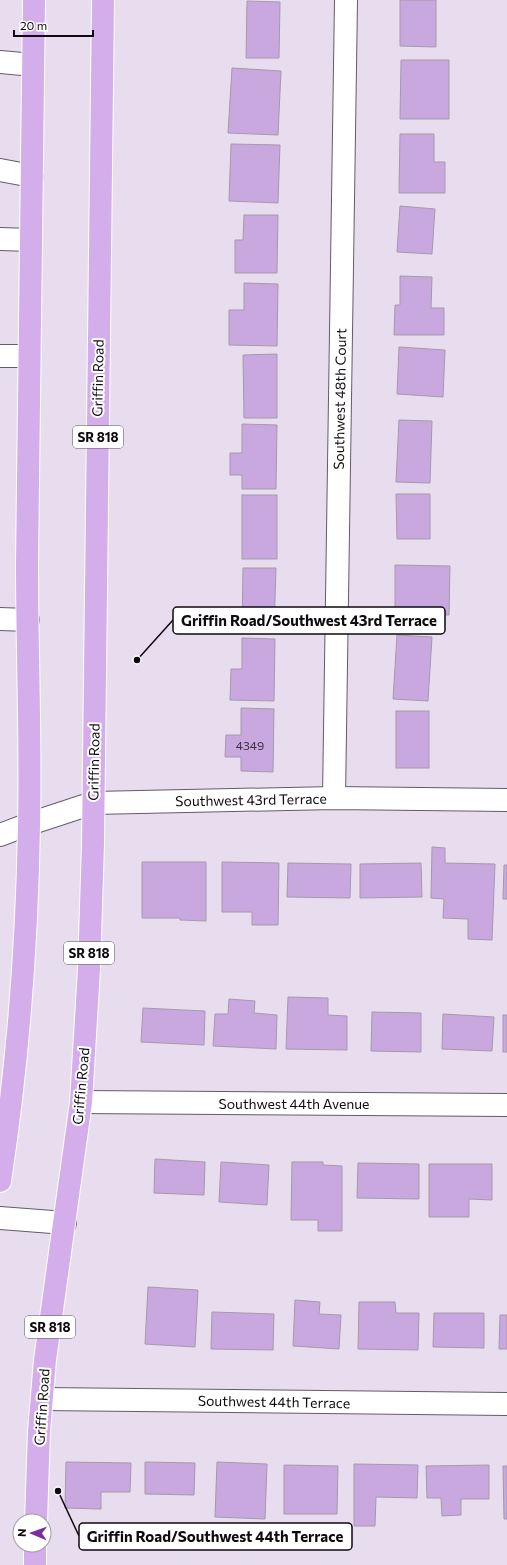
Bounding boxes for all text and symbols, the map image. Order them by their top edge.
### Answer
scale bar [14,12,93,38]
text: 20 m [20,18,47,32]
street label: Southwest 48th Court [330,328,349,470]
street label: Griffin Road [88,339,107,417]
road number: SR 818 [73,426,123,448]
callout: Griffin Road/Southwest 43rd Terrace [173,607,445,634]
text: Griffin Road/Southwest 43rd Terrace [181,611,437,629]
street label: Griffin Road [84,723,103,801]
house number: 4349 [236,738,264,752]
street label: Southwest 43rd Terrace [175,790,327,809]
road number: SR 818 [64,942,114,964]
street label: Griffin Road [69,1047,92,1125]
street label: Southwest 44th Avenue [218,1095,370,1112]
road number: SR 818 [25,1316,75,1338]
street label: Griffin Road [30,1368,53,1446]
street label: Southwest 44th Terrace [198,1392,350,1411]
north arrow [12,1513,52,1553]
callout: Griffin Road/Southwest 44th Terrace [79,1523,352,1550]
text: Griffin Road/Southwest 44th Terrace [87,1527,343,1545]
text: N [15,1528,28,1537]

